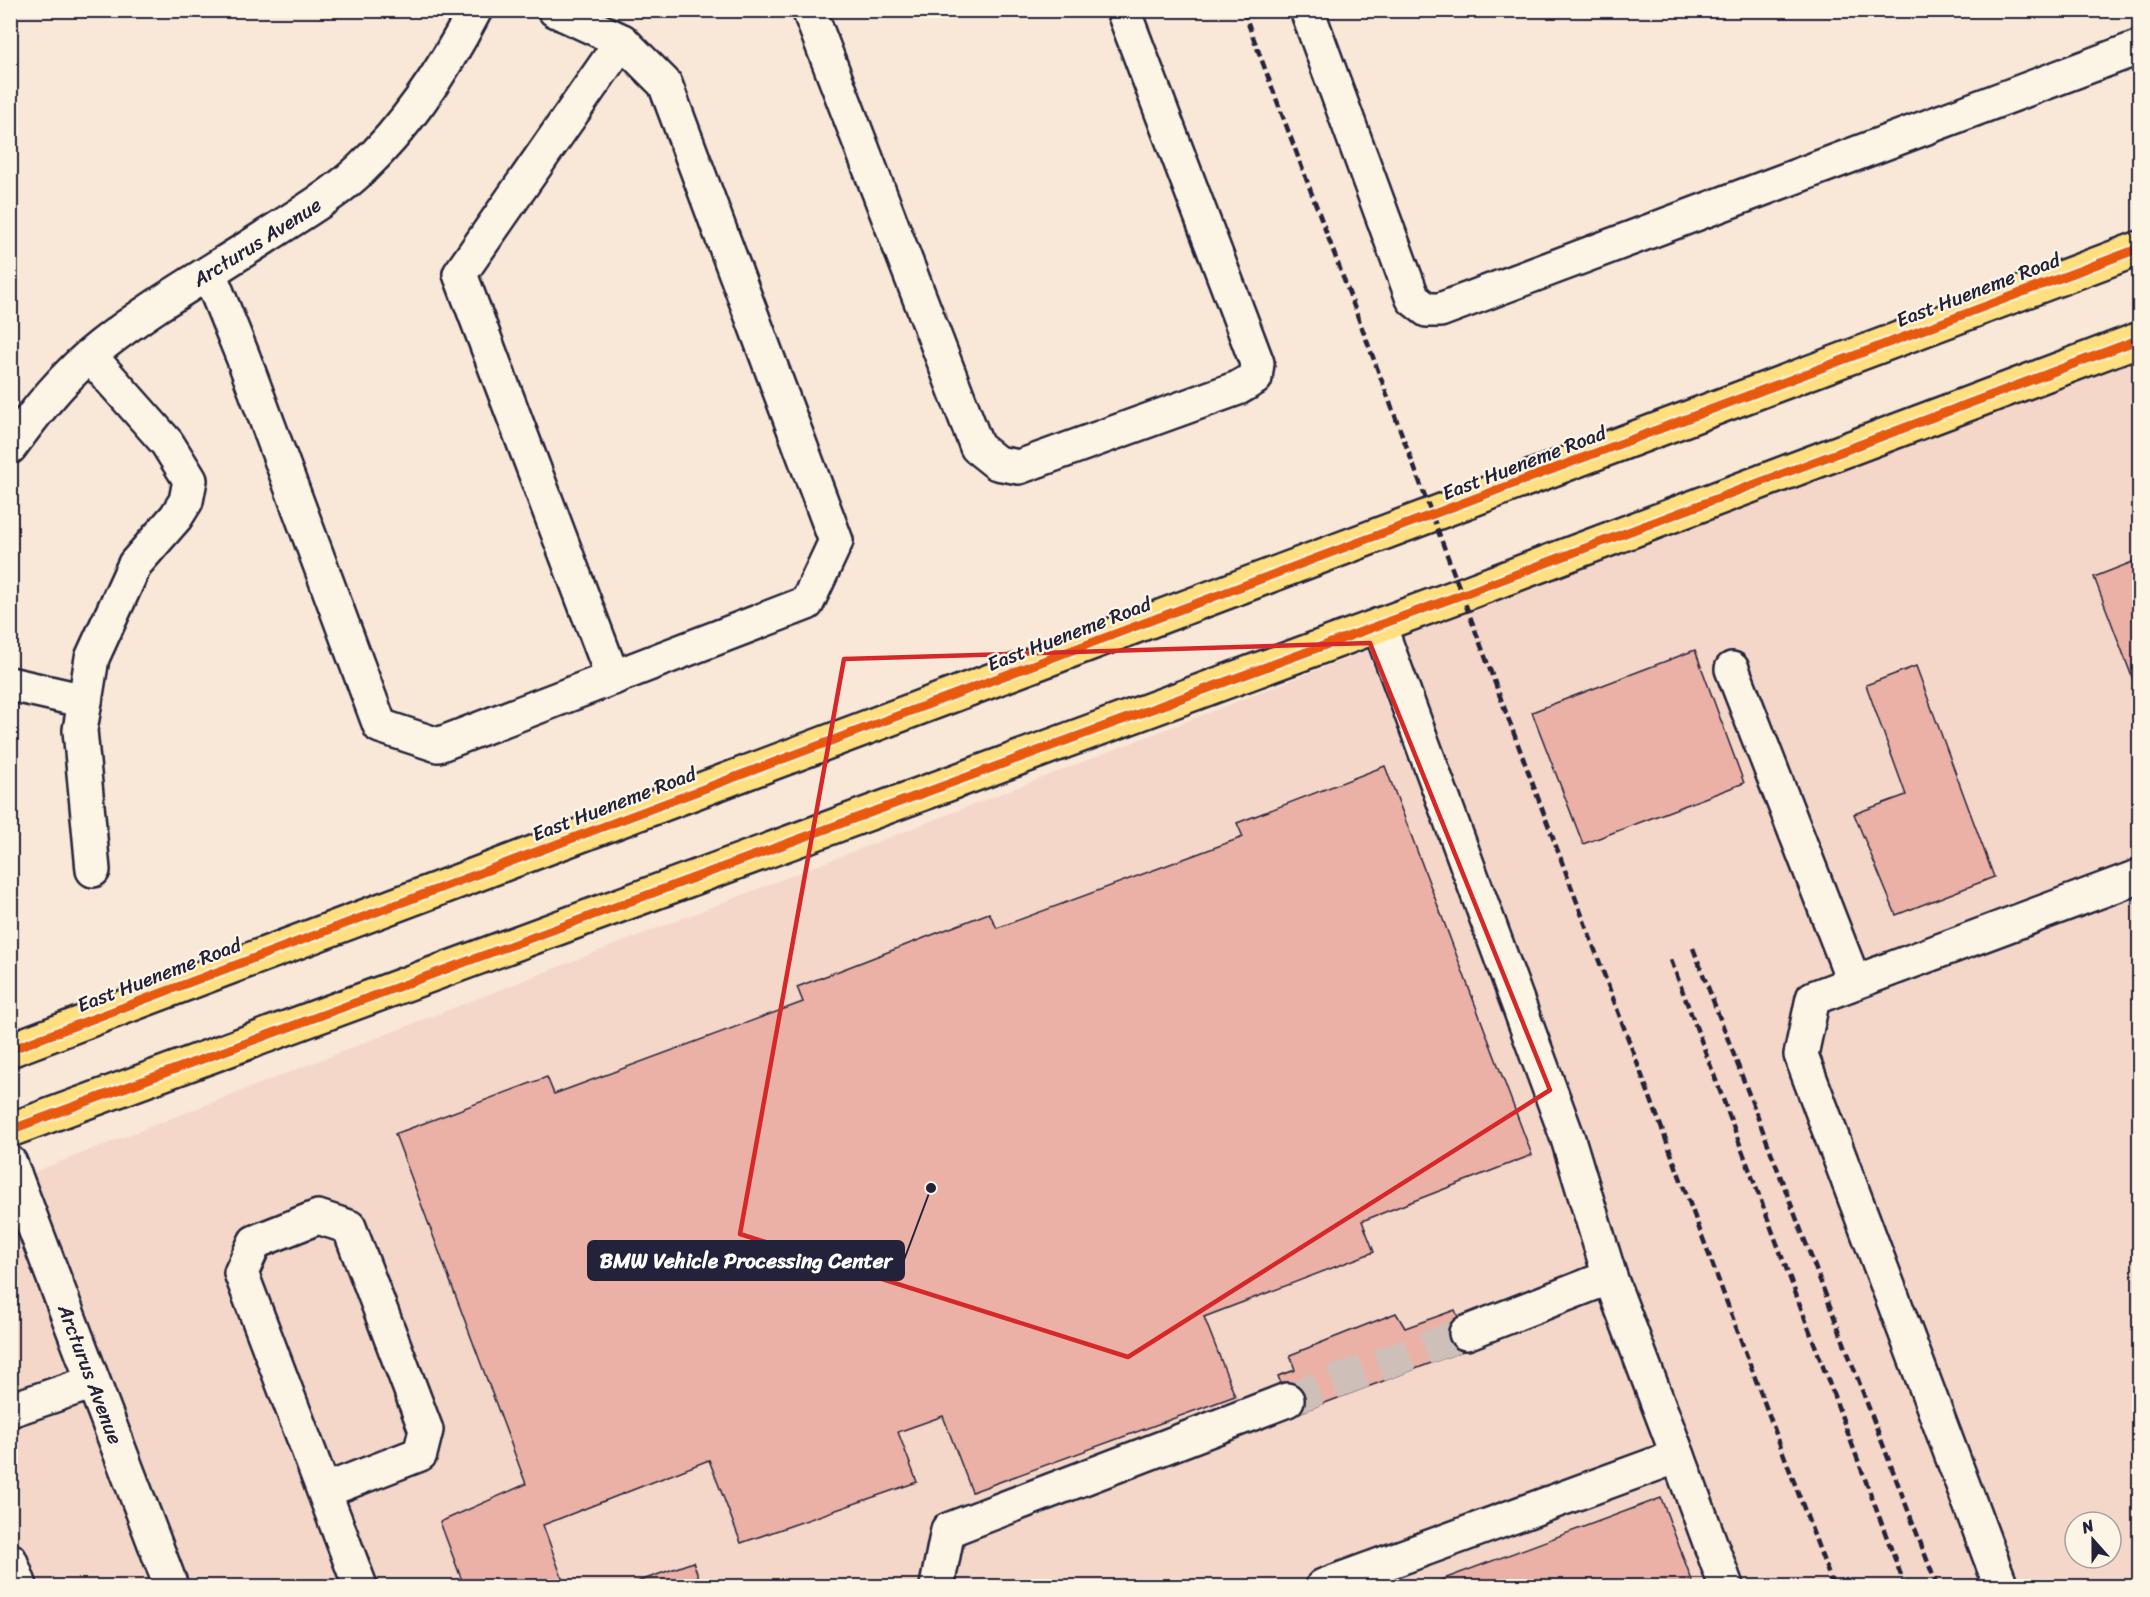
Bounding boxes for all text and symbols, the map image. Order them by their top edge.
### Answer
street label: Arcturus Avenue [185,188,329,297]
street label: East Hueneme Road [1891,242,2067,337]
street label: East Hueneme Road [1437,415,1613,510]
street label: East Hueneme Road [982,586,1158,681]
street label: East Hueneme Road [527,756,703,851]
street label: East Hueneme Road [72,927,248,1022]
callout: BMW Vehicle Processing Center [588,1241,904,1280]
text: BMW Vehicle Processing Center [600,1242,894,1280]
street label: Arcturus Avenue [47,1298,133,1449]
north arrow [2063,1510,2123,1570]
text: N [2076,1511,2099,1542]

